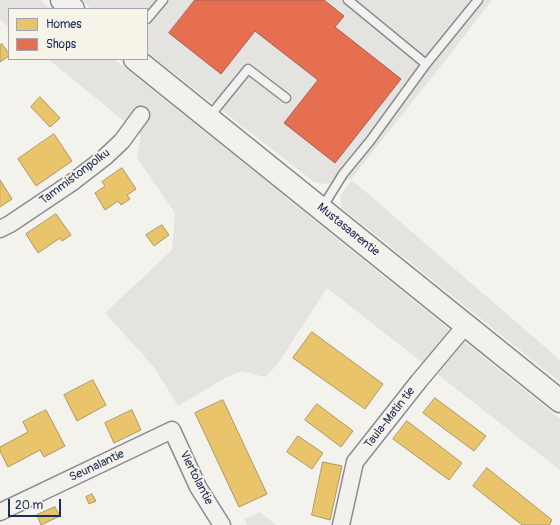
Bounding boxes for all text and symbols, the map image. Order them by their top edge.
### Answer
legend [8,8,148,60]
text: Homes [46,17,82,32]
text: Shops [46,37,76,52]
street label: Tammistonpolku [37,146,113,208]
street label: Mustasaarentie [314,200,382,260]
street label: Taula-Matin tie [362,384,418,452]
street label: Seunalantie [67,447,127,485]
street label: Viertolantie [176,449,216,507]
scale bar [10,491,63,517]
text: 20 m [15,498,43,513]

